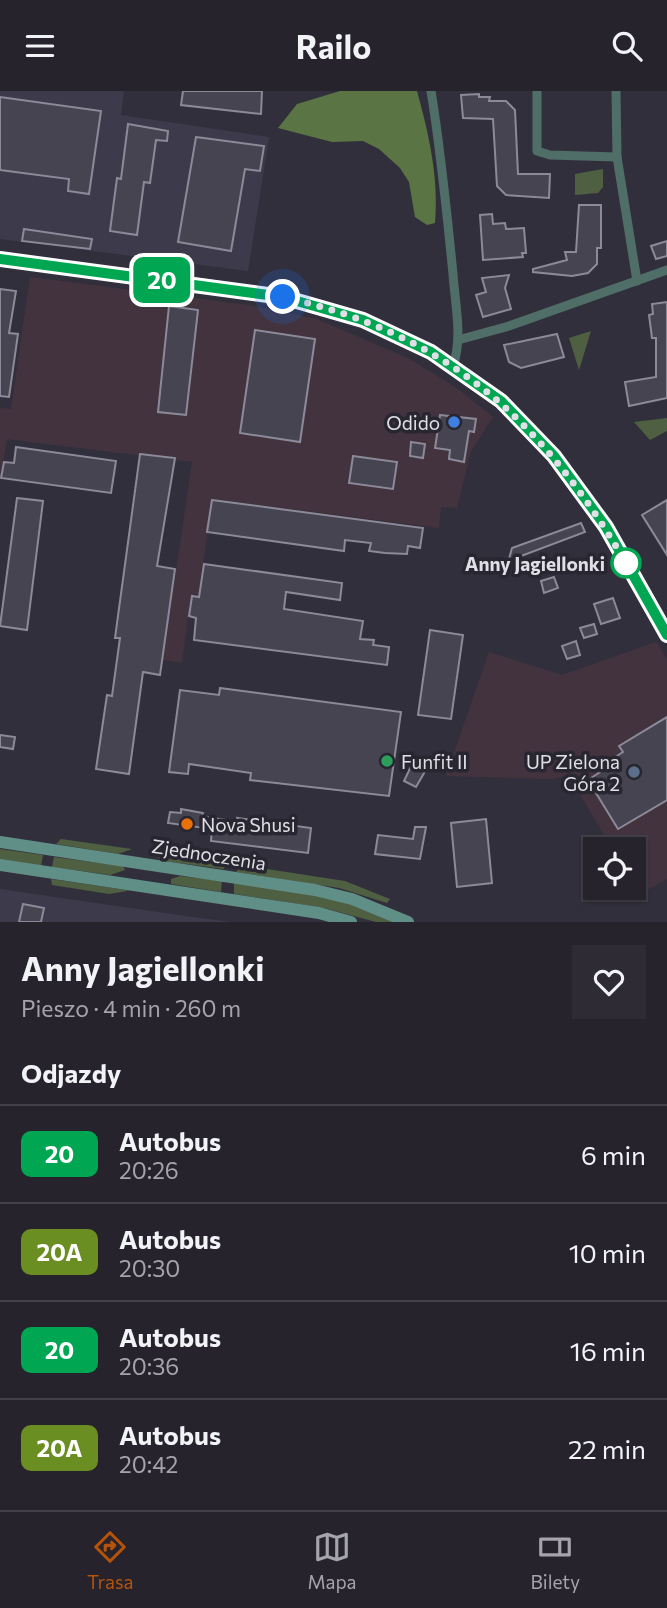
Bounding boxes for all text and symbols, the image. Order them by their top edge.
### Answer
text: Railo [296,26,371,66]
icon: menu [21,27,59,65]
icon: search [608,27,646,65]
line badge: 20 [130,257,194,303]
text: 20 [147,265,177,294]
your location [265,279,300,314]
place label: Odido [386,411,440,434]
marker: Odido [446,414,462,430]
marker: Anny Jagiellonki [611,548,641,578]
place label: Anny Jagiellonki [465,552,605,575]
place label: Funfit II [401,750,468,773]
place label: UP Zielona Góra 2 [526,750,620,795]
marker: Funfit II [379,753,395,769]
marker: UP Zielona Góra 2 [626,764,642,780]
place label: Nova Shusi [201,813,296,836]
marker: Nova Shusi [179,816,195,832]
street label: Zjednoczenia [150,834,268,874]
map controls [583,837,646,900]
button: locate [583,837,646,900]
button: heart [572,945,646,1019]
text: Anny Jagiellonki [21,947,264,988]
text: Pieszo · 4 min · 260 m [21,994,241,1022]
text: Odjazdy [21,1057,121,1088]
text: Autobus [119,1125,221,1156]
text: 20 [45,1139,74,1168]
text: 6 min [581,1139,646,1170]
text: 20:26 [119,1156,179,1184]
text: Autobus [119,1223,221,1254]
text: 20A [36,1237,83,1266]
text: 10 min [569,1237,646,1268]
text: 20:30 [119,1254,180,1282]
text: Autobus [119,1321,221,1352]
text: 20 [45,1335,74,1364]
text: 16 min [570,1335,646,1366]
text: 20:36 [119,1352,179,1380]
text: Autobus [119,1419,221,1450]
text: 20A [36,1433,83,1462]
text: 22 min [568,1433,646,1464]
text: 20:42 [119,1450,178,1478]
tab: Trasa [87,1528,133,1593]
tab: Mapa [307,1528,357,1593]
tab: Bilety [531,1528,580,1593]

